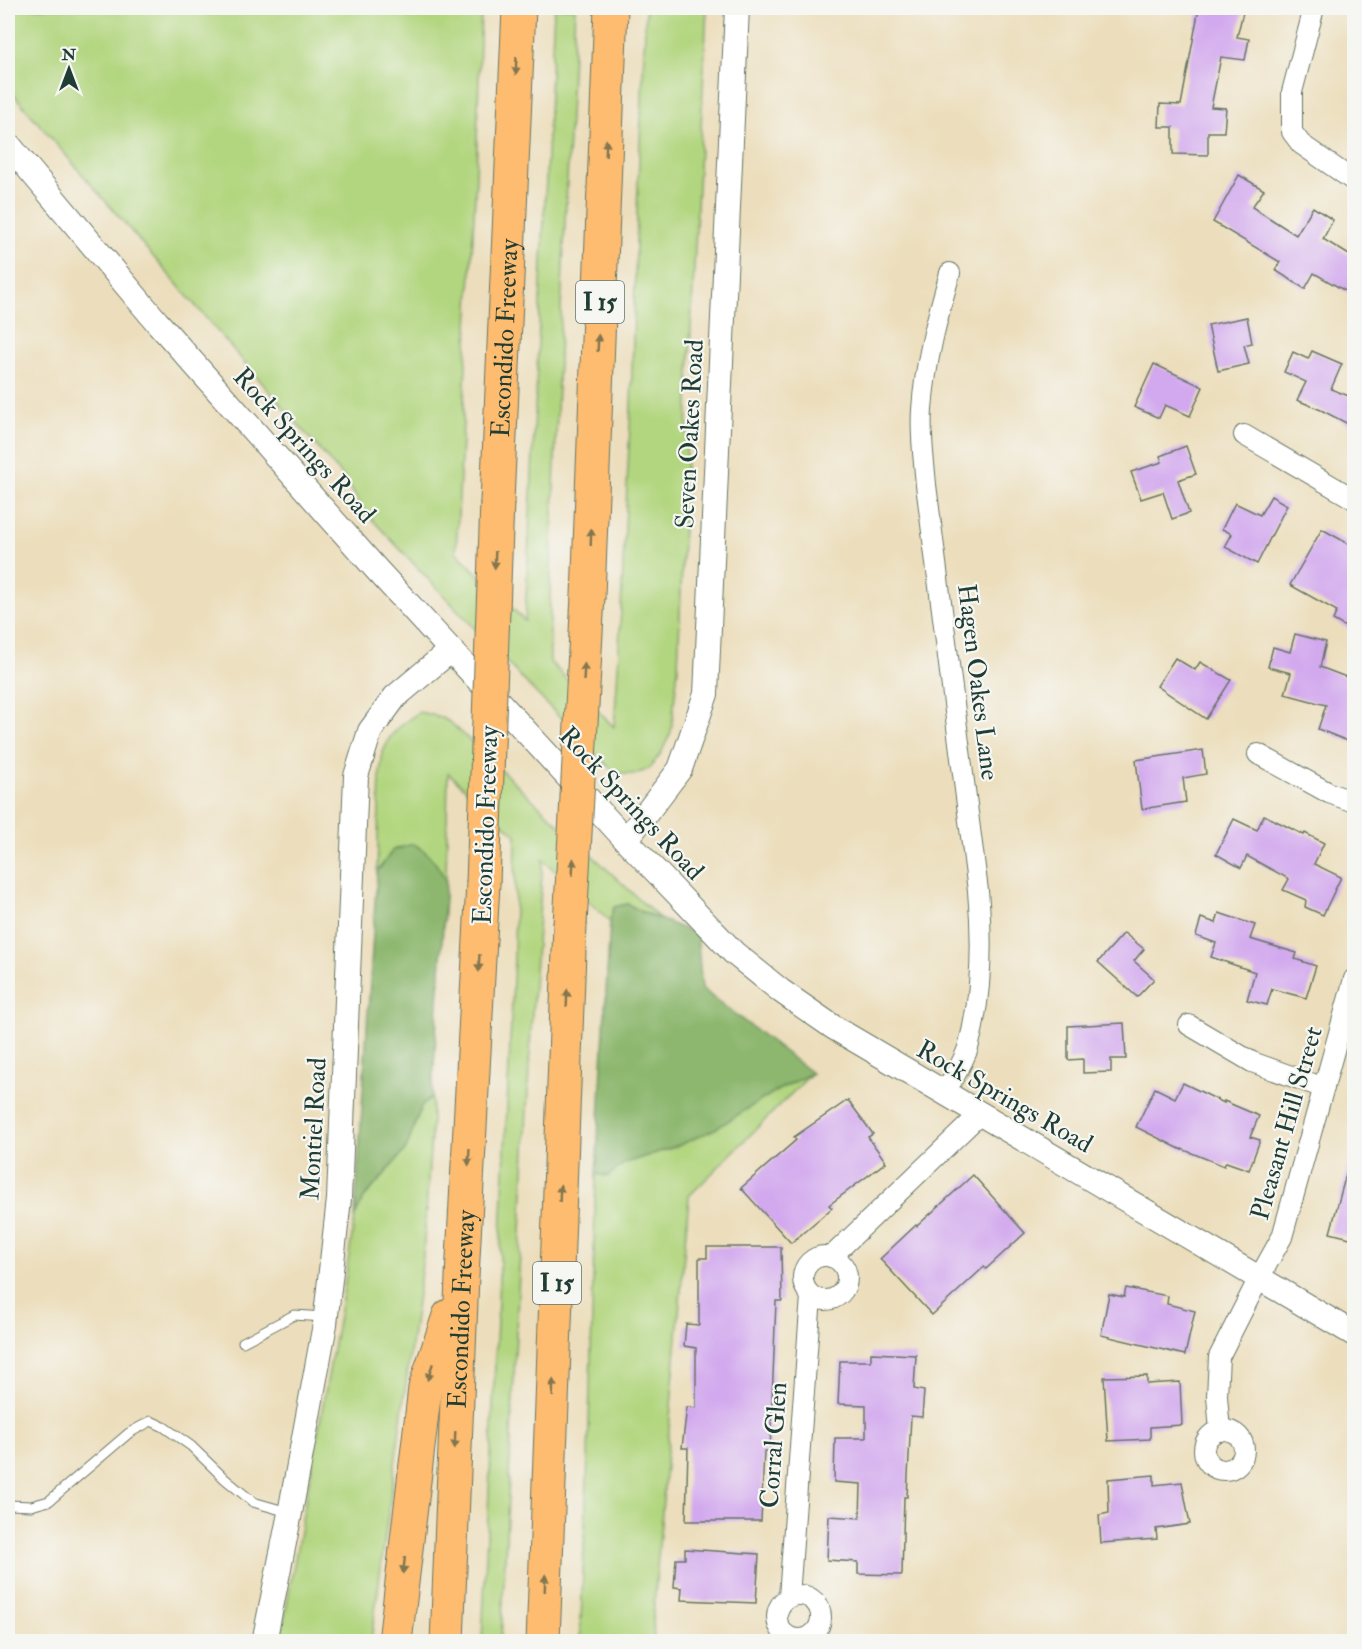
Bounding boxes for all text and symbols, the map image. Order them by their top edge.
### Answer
north arrow [39,39,99,99]
text: N [61,45,77,65]
one-way arrow [512,56,521,75]
one-way arrow [601,138,611,157]
street label: Escondido Freeway [485,237,526,438]
road number: I 15 [576,281,624,323]
one-way arrow [594,333,603,352]
street label: Seven Oakes Road [669,338,711,530]
street label: Rock Springs Road [225,361,383,531]
one-way arrow [586,528,595,547]
one-way arrow [490,551,499,570]
street label: Hagen Oakes Lane [950,582,1006,782]
one-way arrow [580,662,589,681]
street label: Rock Springs Road [551,720,711,888]
street label: Escondido Freeway [467,724,505,925]
one-way arrow [569,857,578,876]
one-way arrow [475,953,484,972]
one-way arrow [563,989,572,1008]
street label: Pleasant Hill Street [1244,1023,1330,1224]
street label: Rock Springs Road [910,1033,1099,1161]
street label: Montiel Road [294,1057,334,1201]
one-way arrow [464,1148,473,1167]
one-way arrow [555,1184,565,1203]
street label: Escondido Freeway [442,1208,483,1410]
road number: I 15 [533,1262,581,1304]
one-way arrow [425,1364,435,1382]
one-way arrow [548,1379,557,1398]
street label: Corral Glen [754,1381,794,1509]
one-way arrow [450,1431,460,1450]
one-way arrow [399,1556,409,1575]
one-way arrow [541,1574,550,1593]

